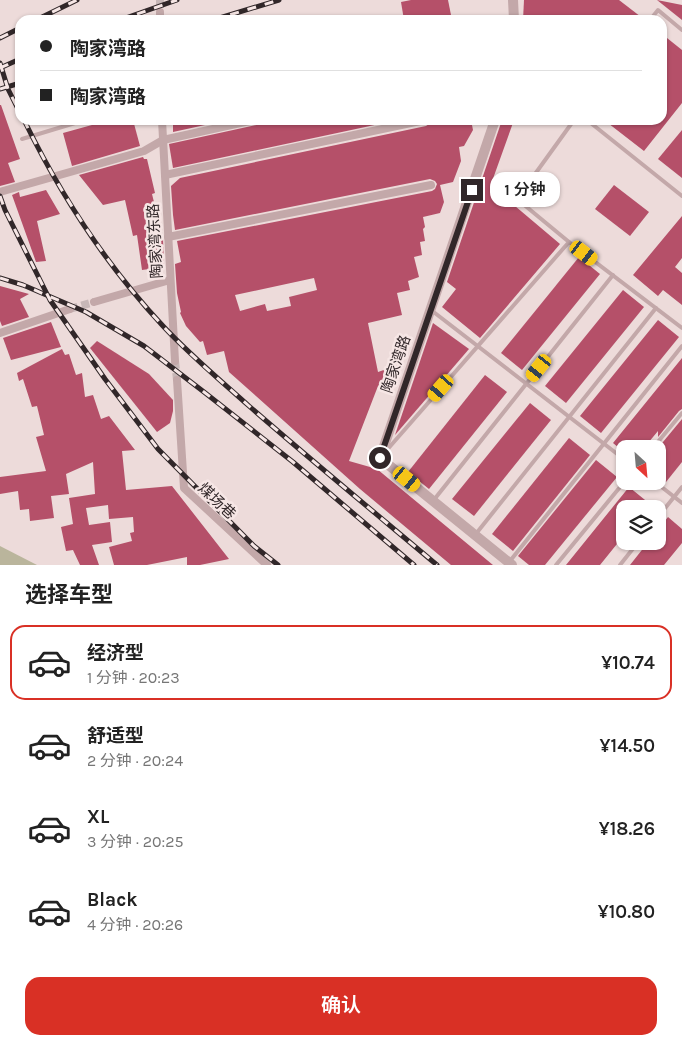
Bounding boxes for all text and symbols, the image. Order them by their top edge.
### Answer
text: 陶家湾路 [70,38,146,60]
text: 陶家湾路 [70,86,146,108]
callout: 1 分钟 [490,172,560,208]
route end [461,179,483,201]
text: 1 分钟 [504,180,546,199]
street label: 陶家湾东路 [144,203,166,279]
car [567,238,600,268]
street label: 陶家湾路 [378,333,414,395]
car [523,352,554,384]
car [425,372,456,404]
north arrow [616,440,666,490]
map controls [616,440,666,550]
route start [369,447,391,469]
car [390,464,423,494]
street label: 煤场巷 [194,479,240,523]
button: layers [616,500,666,550]
text: 选择车型 [25,582,113,608]
icon: car [27,640,72,685]
text: 经济型 [87,642,144,664]
text: ¥10.74 [601,652,655,674]
text: 1 分钟 · 20:23 [87,668,180,687]
icon: car [27,723,72,768]
text: 舒适型 [87,725,144,747]
text: ¥14.50 [600,735,655,757]
text: 2 分钟 · 20:24 [87,751,183,770]
icon: car [27,806,72,851]
text: XL [87,806,109,828]
text: ¥18.26 [599,818,655,840]
text: 3 分钟 · 20:25 [87,832,183,851]
icon: car [27,889,72,934]
text: Black [87,889,138,911]
text: ¥10.80 [598,901,655,923]
text: 4 分钟 · 20:26 [87,915,183,934]
button: 确认 [25,977,657,1035]

